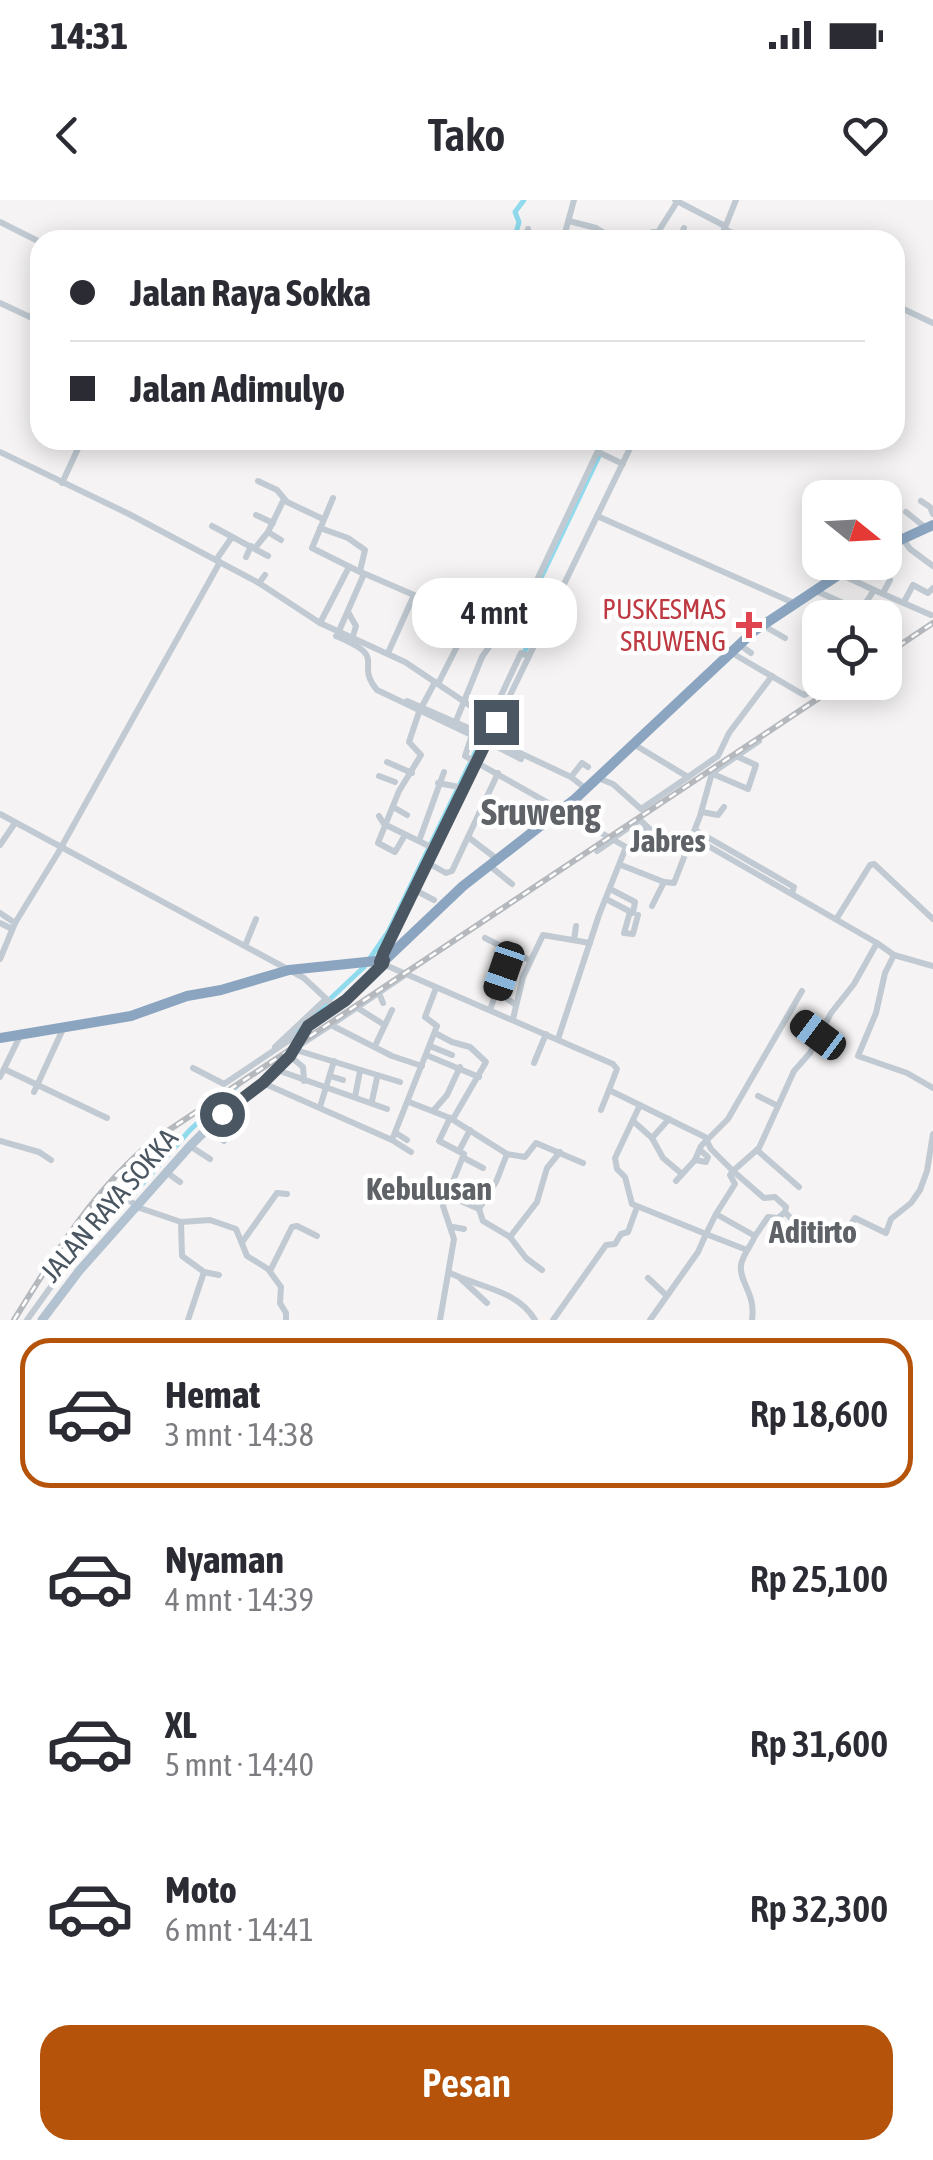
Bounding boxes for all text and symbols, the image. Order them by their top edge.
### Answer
text: 14:31 [50,14,128,57]
icon: back [40,108,95,163]
icon: heart [838,108,893,163]
text: Tako [428,109,505,161]
text: Jalan Raya Sokka [130,271,371,314]
text: Jalan Adimulyo [130,367,345,410]
north arrow [802,480,902,580]
map controls [802,480,902,700]
callout: 4 mnt [414,577,578,647]
place label: PUSKESMAS SRUWENG [602,593,726,657]
text: 4 mnt [461,594,528,631]
button: locate [802,600,902,700]
marker: PUSKESMAS SRUWENG [736,612,762,638]
route end [474,700,519,745]
district label: Sruweng [481,790,602,833]
district label: Jabres [629,822,706,859]
car [480,938,528,1004]
car [785,1005,851,1065]
route start [200,1092,245,1137]
street label: JALAN RAYA SOKKA [34,1122,184,1288]
district label: Kebulusan [366,1170,492,1207]
district label: Aditirto [768,1213,857,1250]
icon: car [45,1368,135,1458]
text: Hemat [165,1373,260,1416]
text: Rp 18,600 [750,1392,888,1435]
text: 3 mnt · 14:38 [165,1416,314,1453]
icon: car [45,1533,135,1623]
text: Nyaman [165,1538,284,1581]
text: Rp 25,100 [750,1557,888,1600]
text: 4 mnt · 14:39 [165,1581,314,1618]
icon: car [45,1698,135,1788]
text: XL [165,1703,197,1746]
text: Rp 31,600 [750,1722,888,1765]
text: 5 mnt · 14:40 [165,1746,314,1783]
icon: car [45,1863,135,1953]
text: Moto [165,1868,237,1911]
text: Rp 32,300 [750,1887,888,1930]
text: 6 mnt · 14:41 [165,1911,314,1948]
button: Pesan [40,2025,893,2140]

